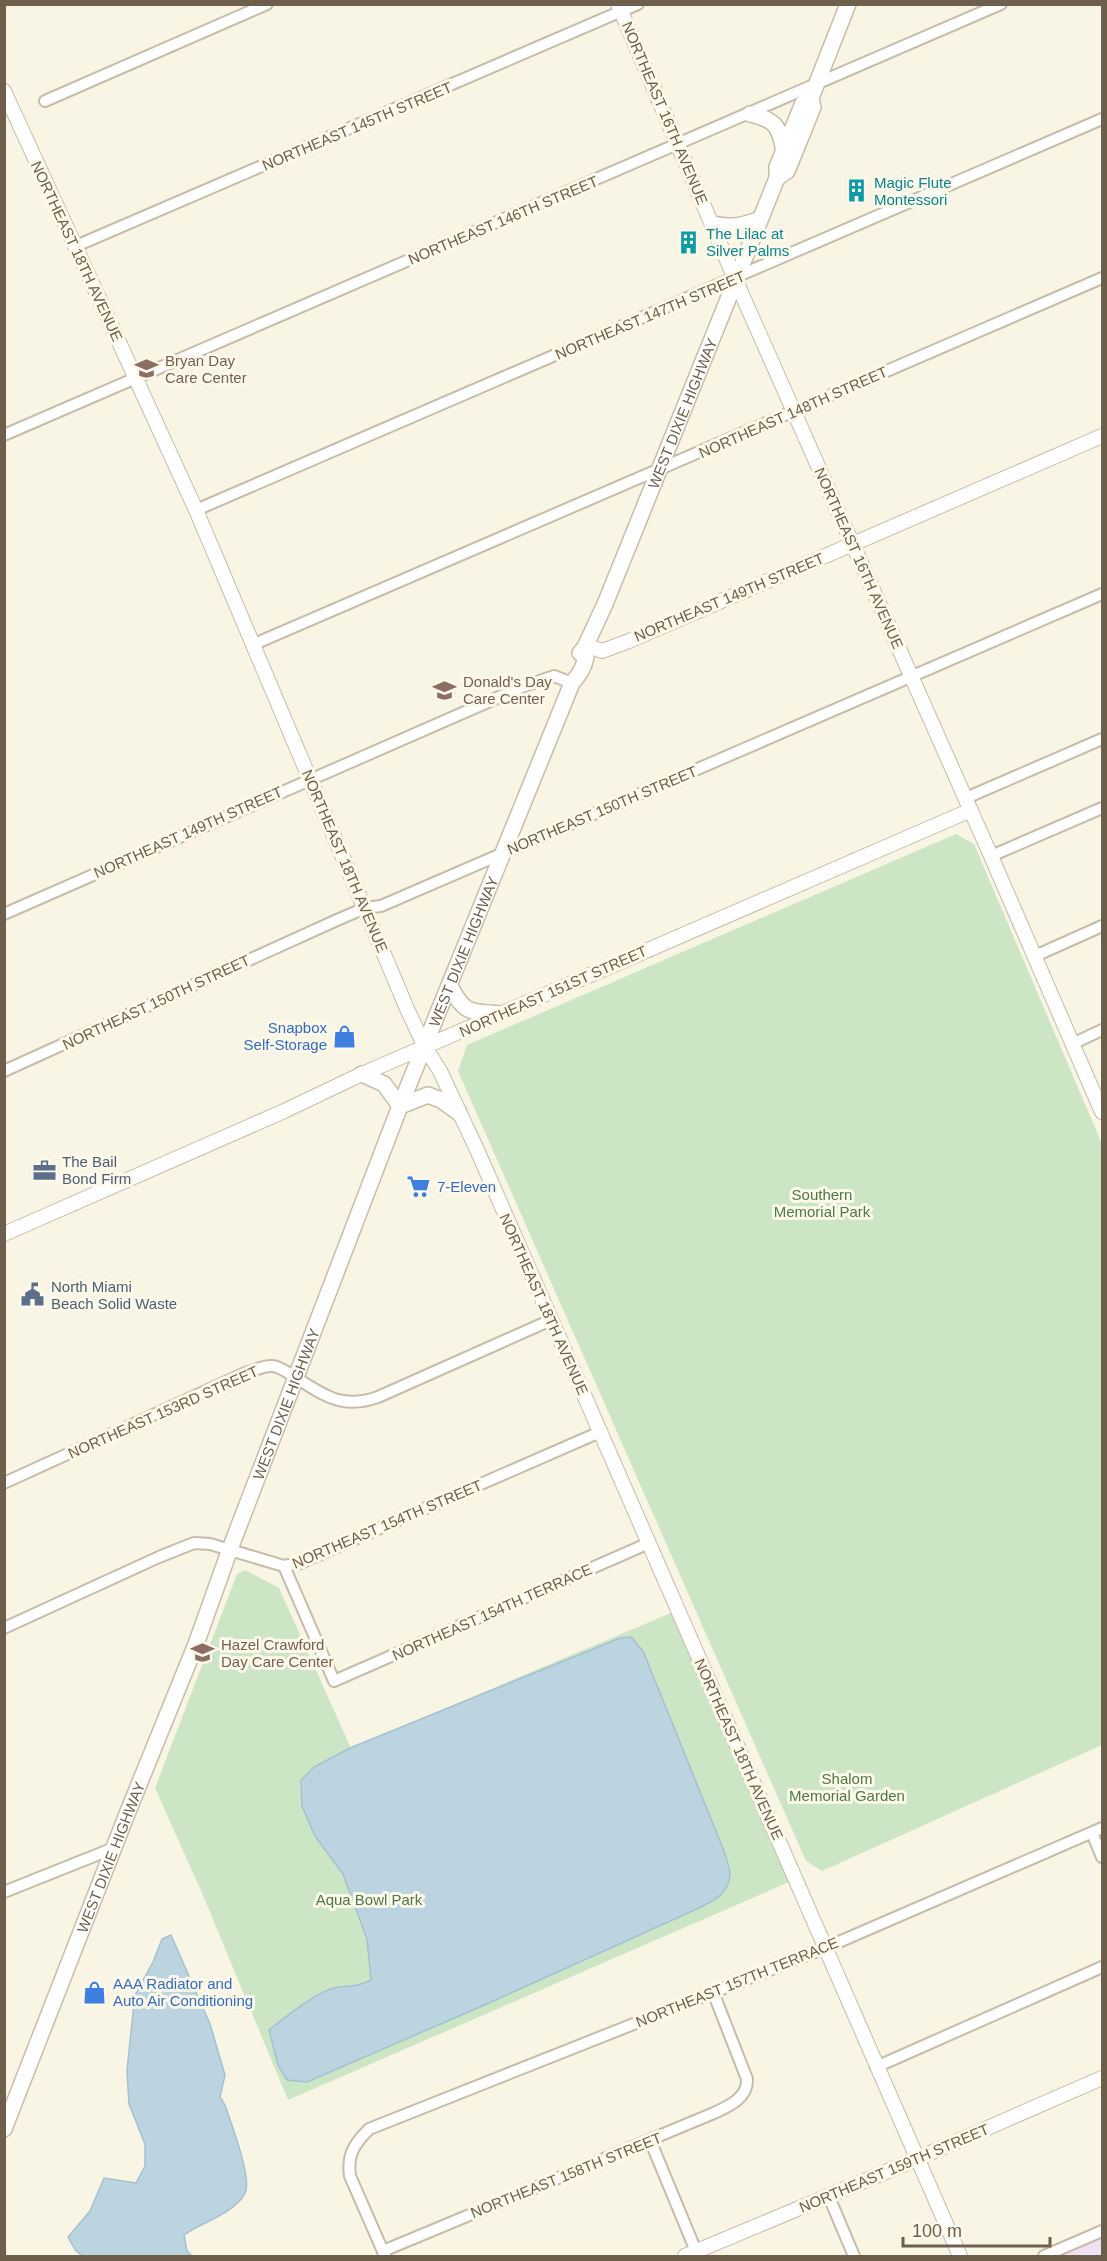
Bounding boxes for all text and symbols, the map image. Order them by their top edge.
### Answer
street label: NORTHEAST 16TH AVENUE [619,19,711,207]
street label: NORTHEAST 145TH STREET [260,78,454,174]
street label: NORTHEAST 18TH AVENUE [28,158,126,344]
street label: NORTHEAST 146TH STREET [406,172,600,268]
place label: Magic Flute Montessori [874,174,952,208]
building icon: Magic Flute Montessori [843,178,869,204]
place label: The Lilac at Silver Palms [706,225,789,259]
building icon: The Lilac at Silver Palms [675,229,701,255]
street label: NORTHEAST 147TH STREET [553,267,747,363]
street label: WEST DIXIE HIGHWAY [644,335,720,491]
place label: Bryan Day Care Center [165,352,247,386]
school or university icon: Bryan Day Care Center [134,356,160,382]
street label: NORTHEAST 148TH STREET [696,363,890,461]
street label: NORTHEAST 16TH AVENUE [811,465,907,651]
street label: NORTHEAST 149TH STREET [632,549,826,645]
place label: Donald's Day Care Center [463,673,552,707]
school or university icon: Donald's Day Care Center [432,677,458,703]
street label: NORTHEAST 150TH STREET [505,762,699,858]
street label: NORTHEAST 18TH AVENUE [299,767,391,955]
street label: NORTHEAST 149TH STREET [91,783,285,881]
street label: WEST DIXIE HIGHWAY [425,874,501,1029]
street label: NORTHEAST 151ST STREET [457,942,649,1040]
street label: NORTHEAST 150TH STREET [60,951,252,1053]
place label: Snapbox Self-Storage [244,1019,327,1053]
shop icon: Snapbox Self-Storage [332,1023,358,1049]
place label: The Bail Bond Firm [62,1153,131,1187]
office icon: The Bail Bond Firm [31,1157,57,1183]
supermarket icon: 7-Eleven [406,1173,432,1199]
place label: 7-Eleven [437,1178,496,1195]
park label: Southern Memorial Park [774,1186,871,1220]
street label: NORTHEAST 18TH AVENUE [496,1211,592,1397]
place label: North Miami Beach Solid Waste [51,1278,177,1312]
public building icon: North Miami Beach Solid Waste [20,1282,46,1308]
street label: WEST DIXIE HIGHWAY [249,1326,322,1482]
street label: NORTHEAST 153RD STREET [65,1362,261,1462]
street label: NORTHEAST 154TH STREET [290,1476,484,1572]
street label: NORTHEAST 154TH TERRACE [390,1560,594,1664]
place label: Hazel Crawford Day Care Center [221,1636,334,1670]
school or university icon: Hazel Crawford Day Care Center [190,1640,216,1666]
street label: NORTHEAST 18TH AVENUE [691,1656,787,1842]
park label: Shalom Memorial Garden [789,1770,905,1804]
street label: WEST DIXIE HIGHWAY [73,1779,148,1935]
park label: Aqua Bowl Park [316,1891,423,1908]
street label: NORTHEAST 157TH TERRACE [633,1934,841,2030]
place label: AAA Radiator and Auto Air Conditioning [113,1975,253,2009]
shop icon: AAA Radiator and Auto Air Conditioning [82,1979,108,2005]
street label: NORTHEAST 159TH STREET [797,2120,991,2216]
street label: NORTHEAST 158TH STREET [468,2129,664,2221]
scale bar [903,2210,1050,2248]
text: 100 m [912,2221,962,2241]

